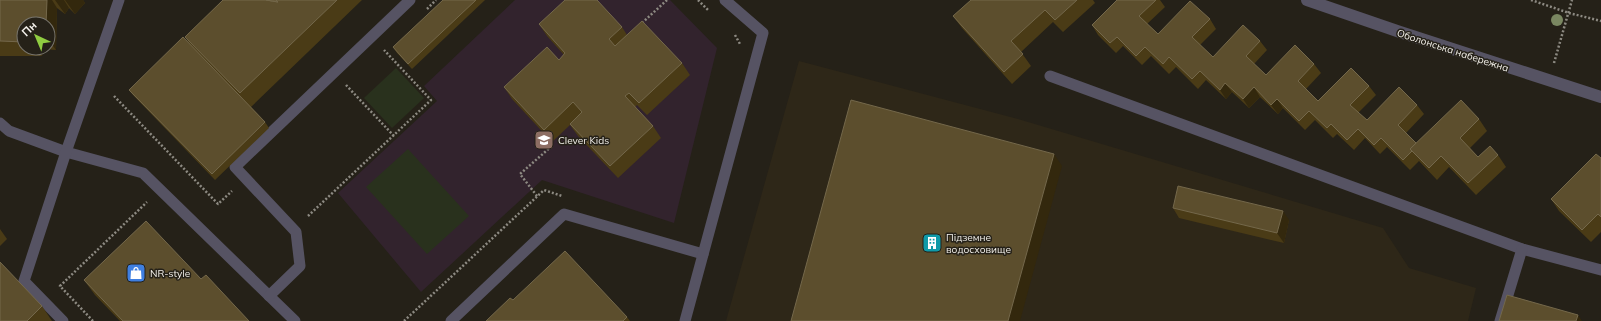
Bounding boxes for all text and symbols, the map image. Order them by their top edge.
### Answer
north arrow [16,16,56,56]
text: Пн [19,18,40,39]
street label: Оболонська набережна [1395,26,1510,75]
school or university icon: Clever Kids [533,129,555,151]
place label: Clever Kids [558,134,609,147]
place label: Підземне водосховище [946,231,1011,256]
building icon: Підземне водосховище [921,232,943,254]
shop icon: NR-style [125,262,147,284]
place label: NR-style [150,267,190,280]

